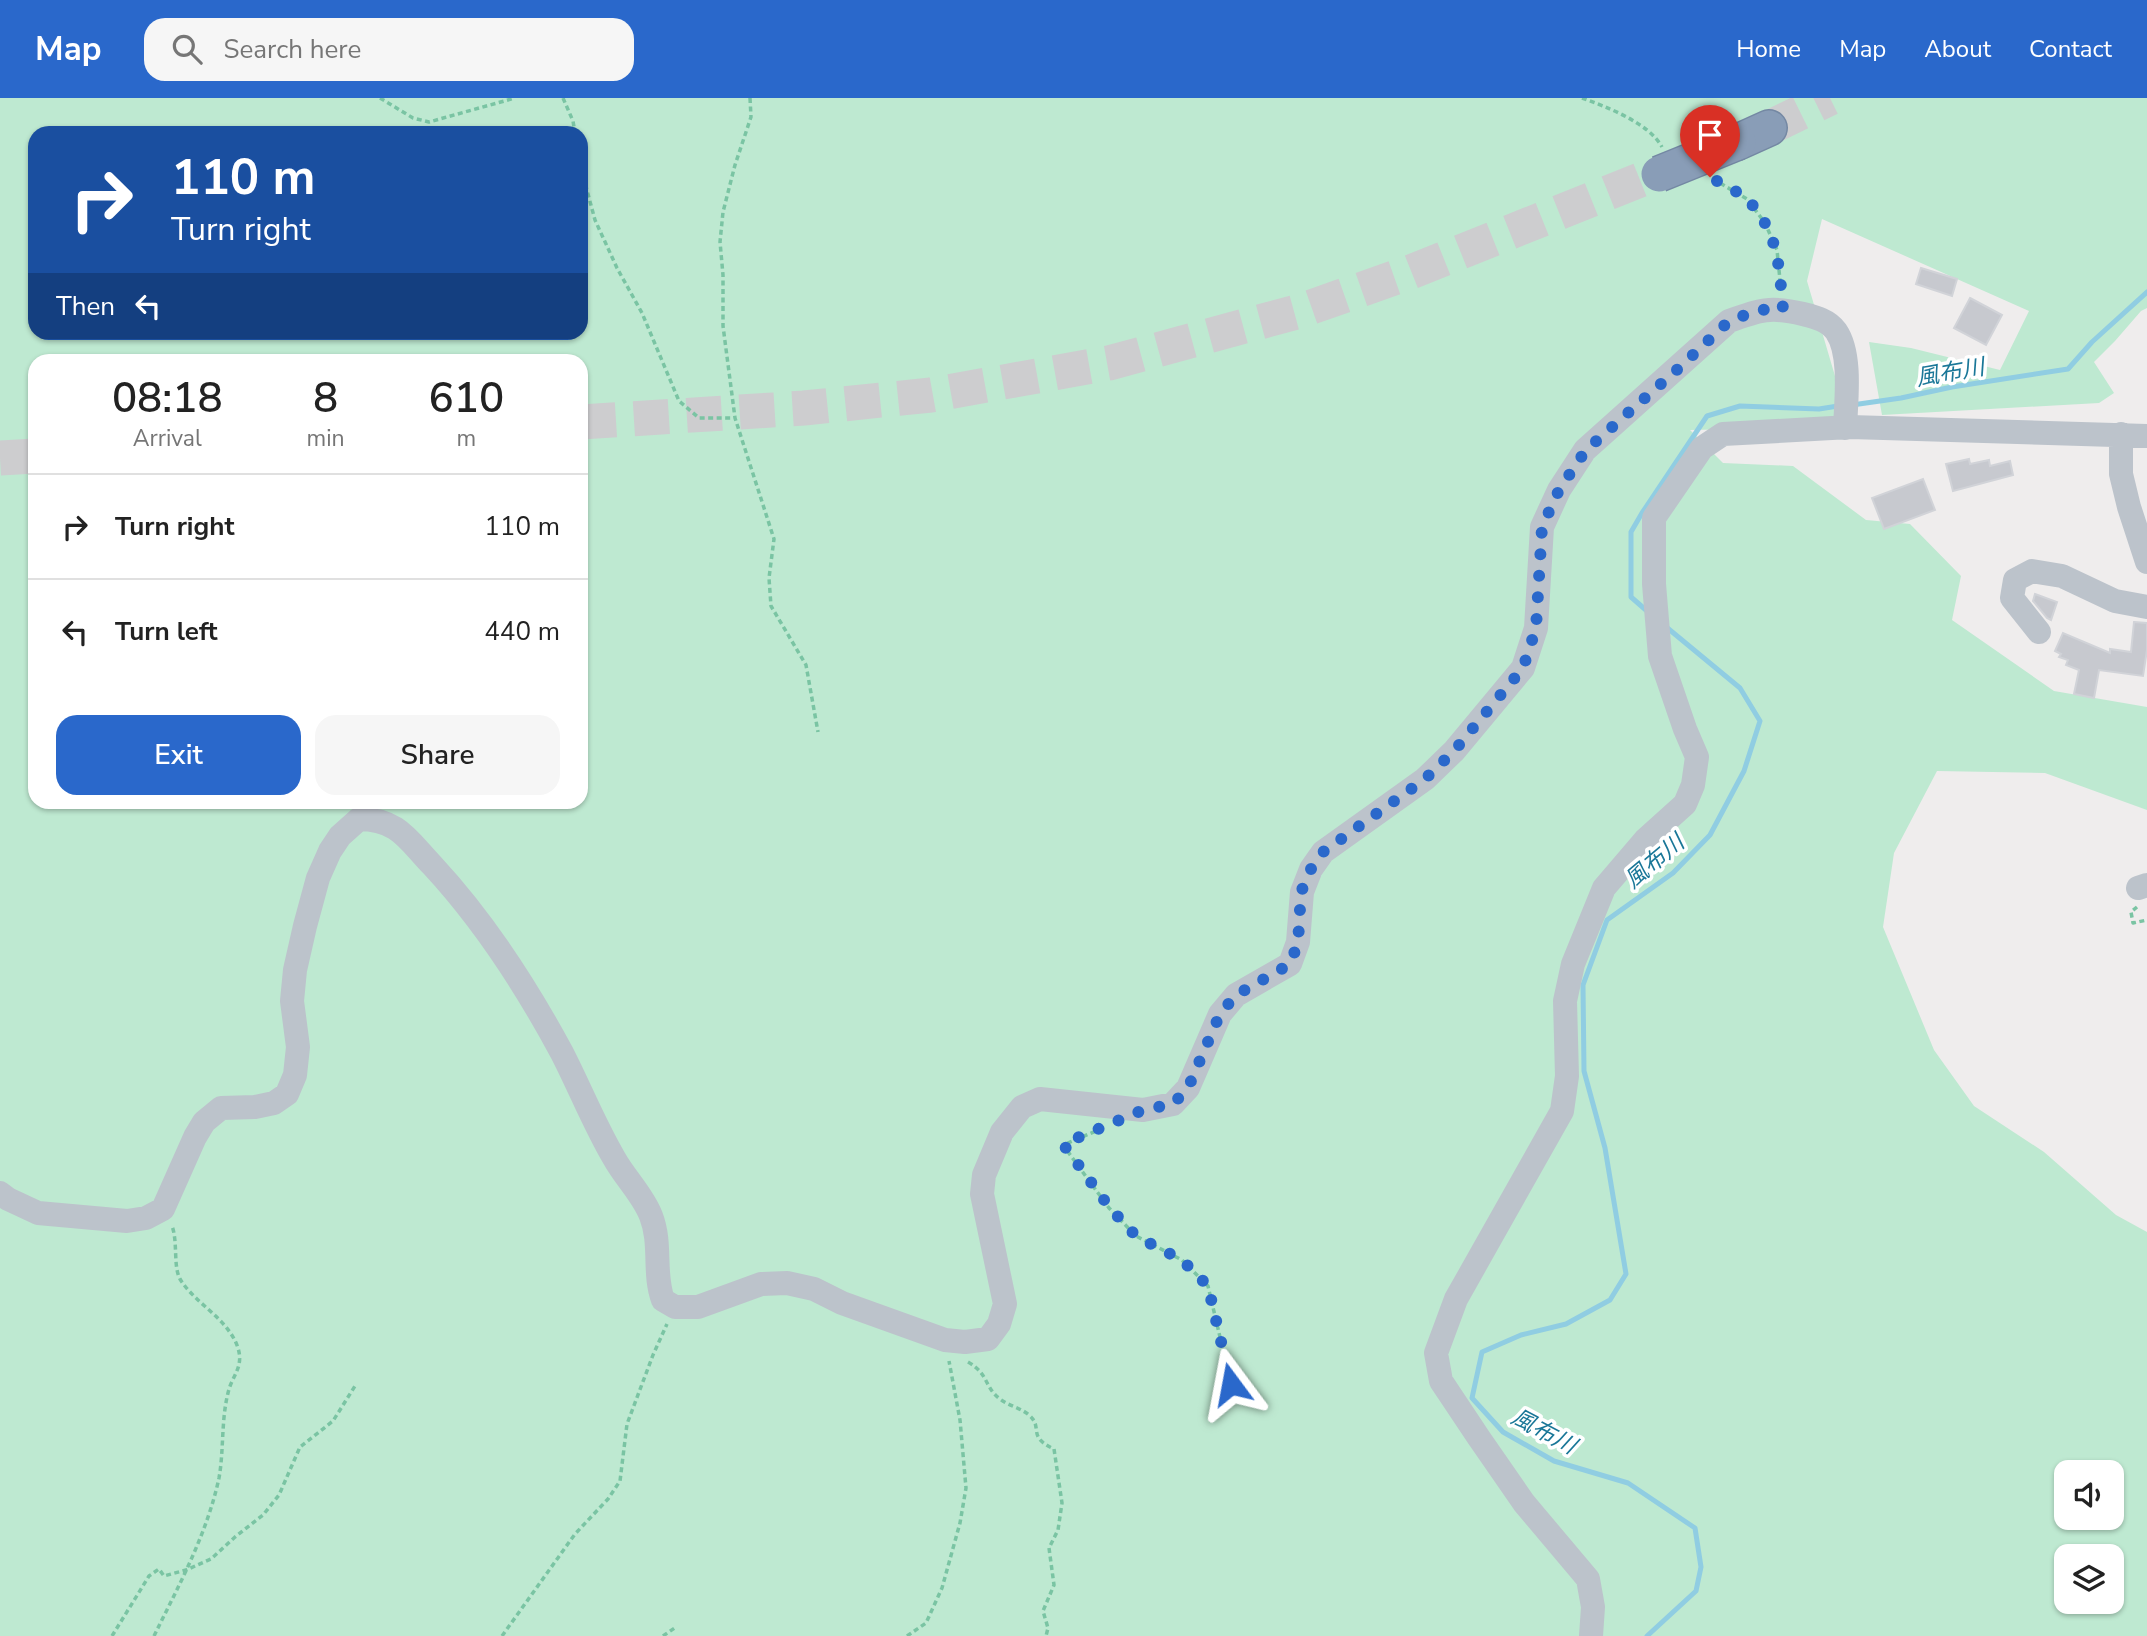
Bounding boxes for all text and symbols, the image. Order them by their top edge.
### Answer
search box [144,18,634,81]
text: Map [35,27,102,72]
icon: search [168,30,206,68]
text: Search here [224,32,361,67]
text: Home [1736,33,1801,65]
text: Map [1839,33,1886,65]
text: About [1924,33,1991,65]
text: Contact [2029,33,2112,65]
pin [1680,105,1740,177]
icon: arrive [1691,116,1729,154]
text: 110 m [171,144,315,211]
icon: right [56,154,147,245]
text: Turn right [171,208,311,251]
icon: left [129,287,167,325]
text: Then [56,289,115,324]
water label: 風布川 [1913,351,1990,394]
text: 08:18 [112,370,223,427]
text: 8 [313,370,338,427]
text: 610 [428,370,504,427]
text: Arrival [133,423,202,454]
text: min [307,423,345,454]
text: m [456,423,476,454]
icon: right [56,508,94,546]
text: Turn right [115,509,234,544]
text: 110 m [484,509,560,544]
icon: left [56,613,94,651]
text: Turn left [115,614,218,649]
text: 440 m [484,614,560,649]
button: Exit [56,715,301,795]
button: Share [315,715,560,795]
water label: 風布川 [1618,825,1693,895]
position arrow [1194,1347,1268,1421]
water label: 風布川 [1506,1402,1584,1463]
map controls [2054,1460,2124,1614]
button: sound [2054,1460,2124,1530]
button: layers [2054,1544,2124,1614]

